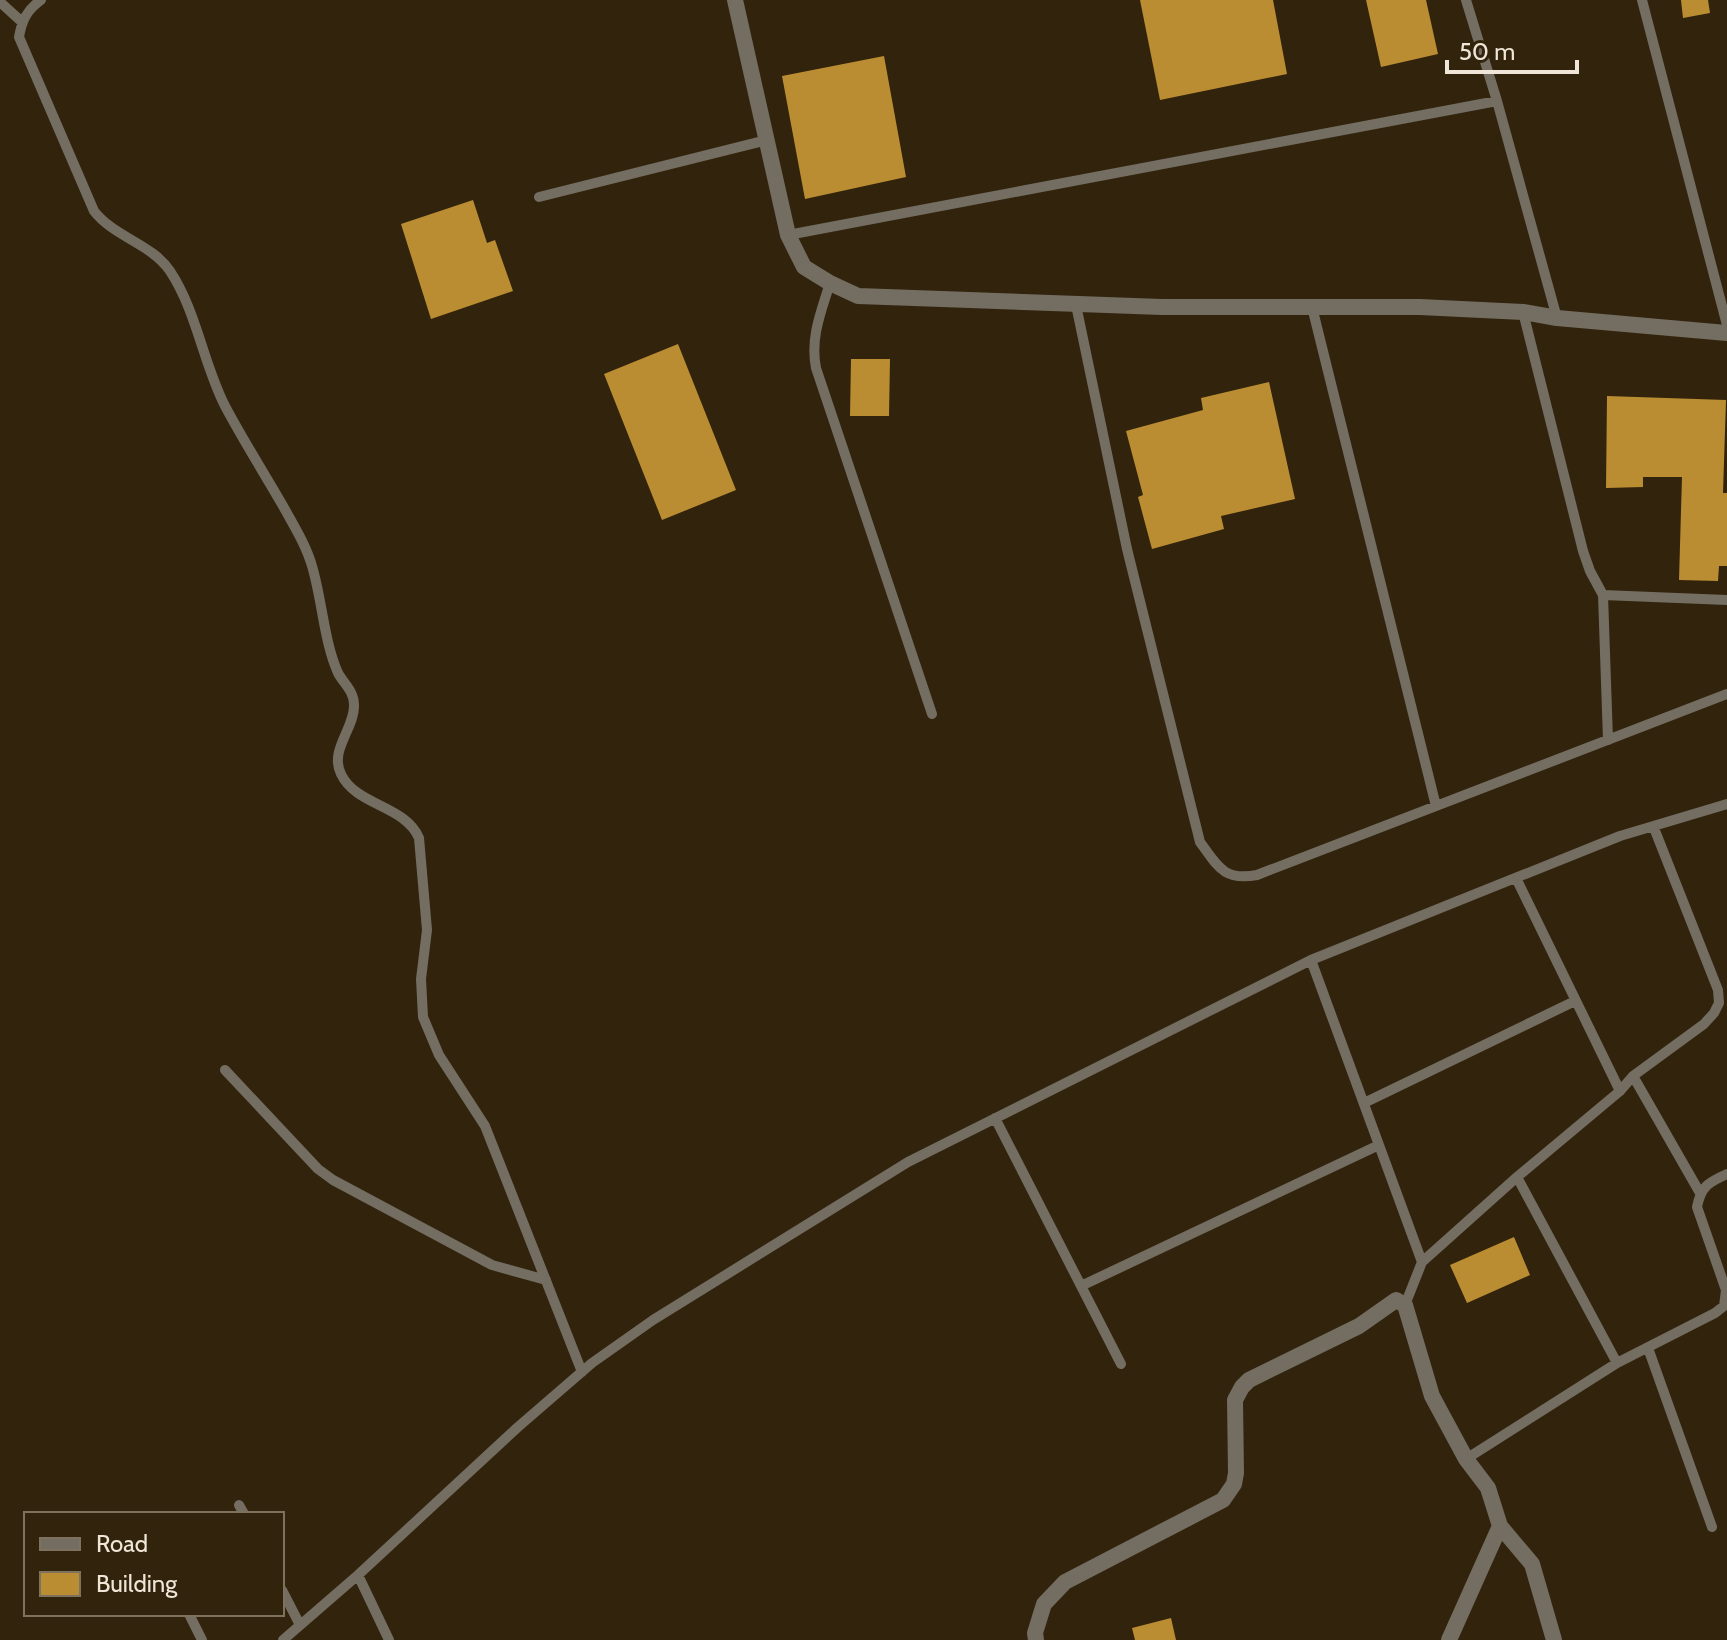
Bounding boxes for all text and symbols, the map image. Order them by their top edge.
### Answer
scale bar [1447,24,1577,74]
text: 50 m [1459,37,1515,66]
legend [24,1512,284,1616]
text: Road [96,1529,148,1558]
text: Building [96,1569,178,1598]

